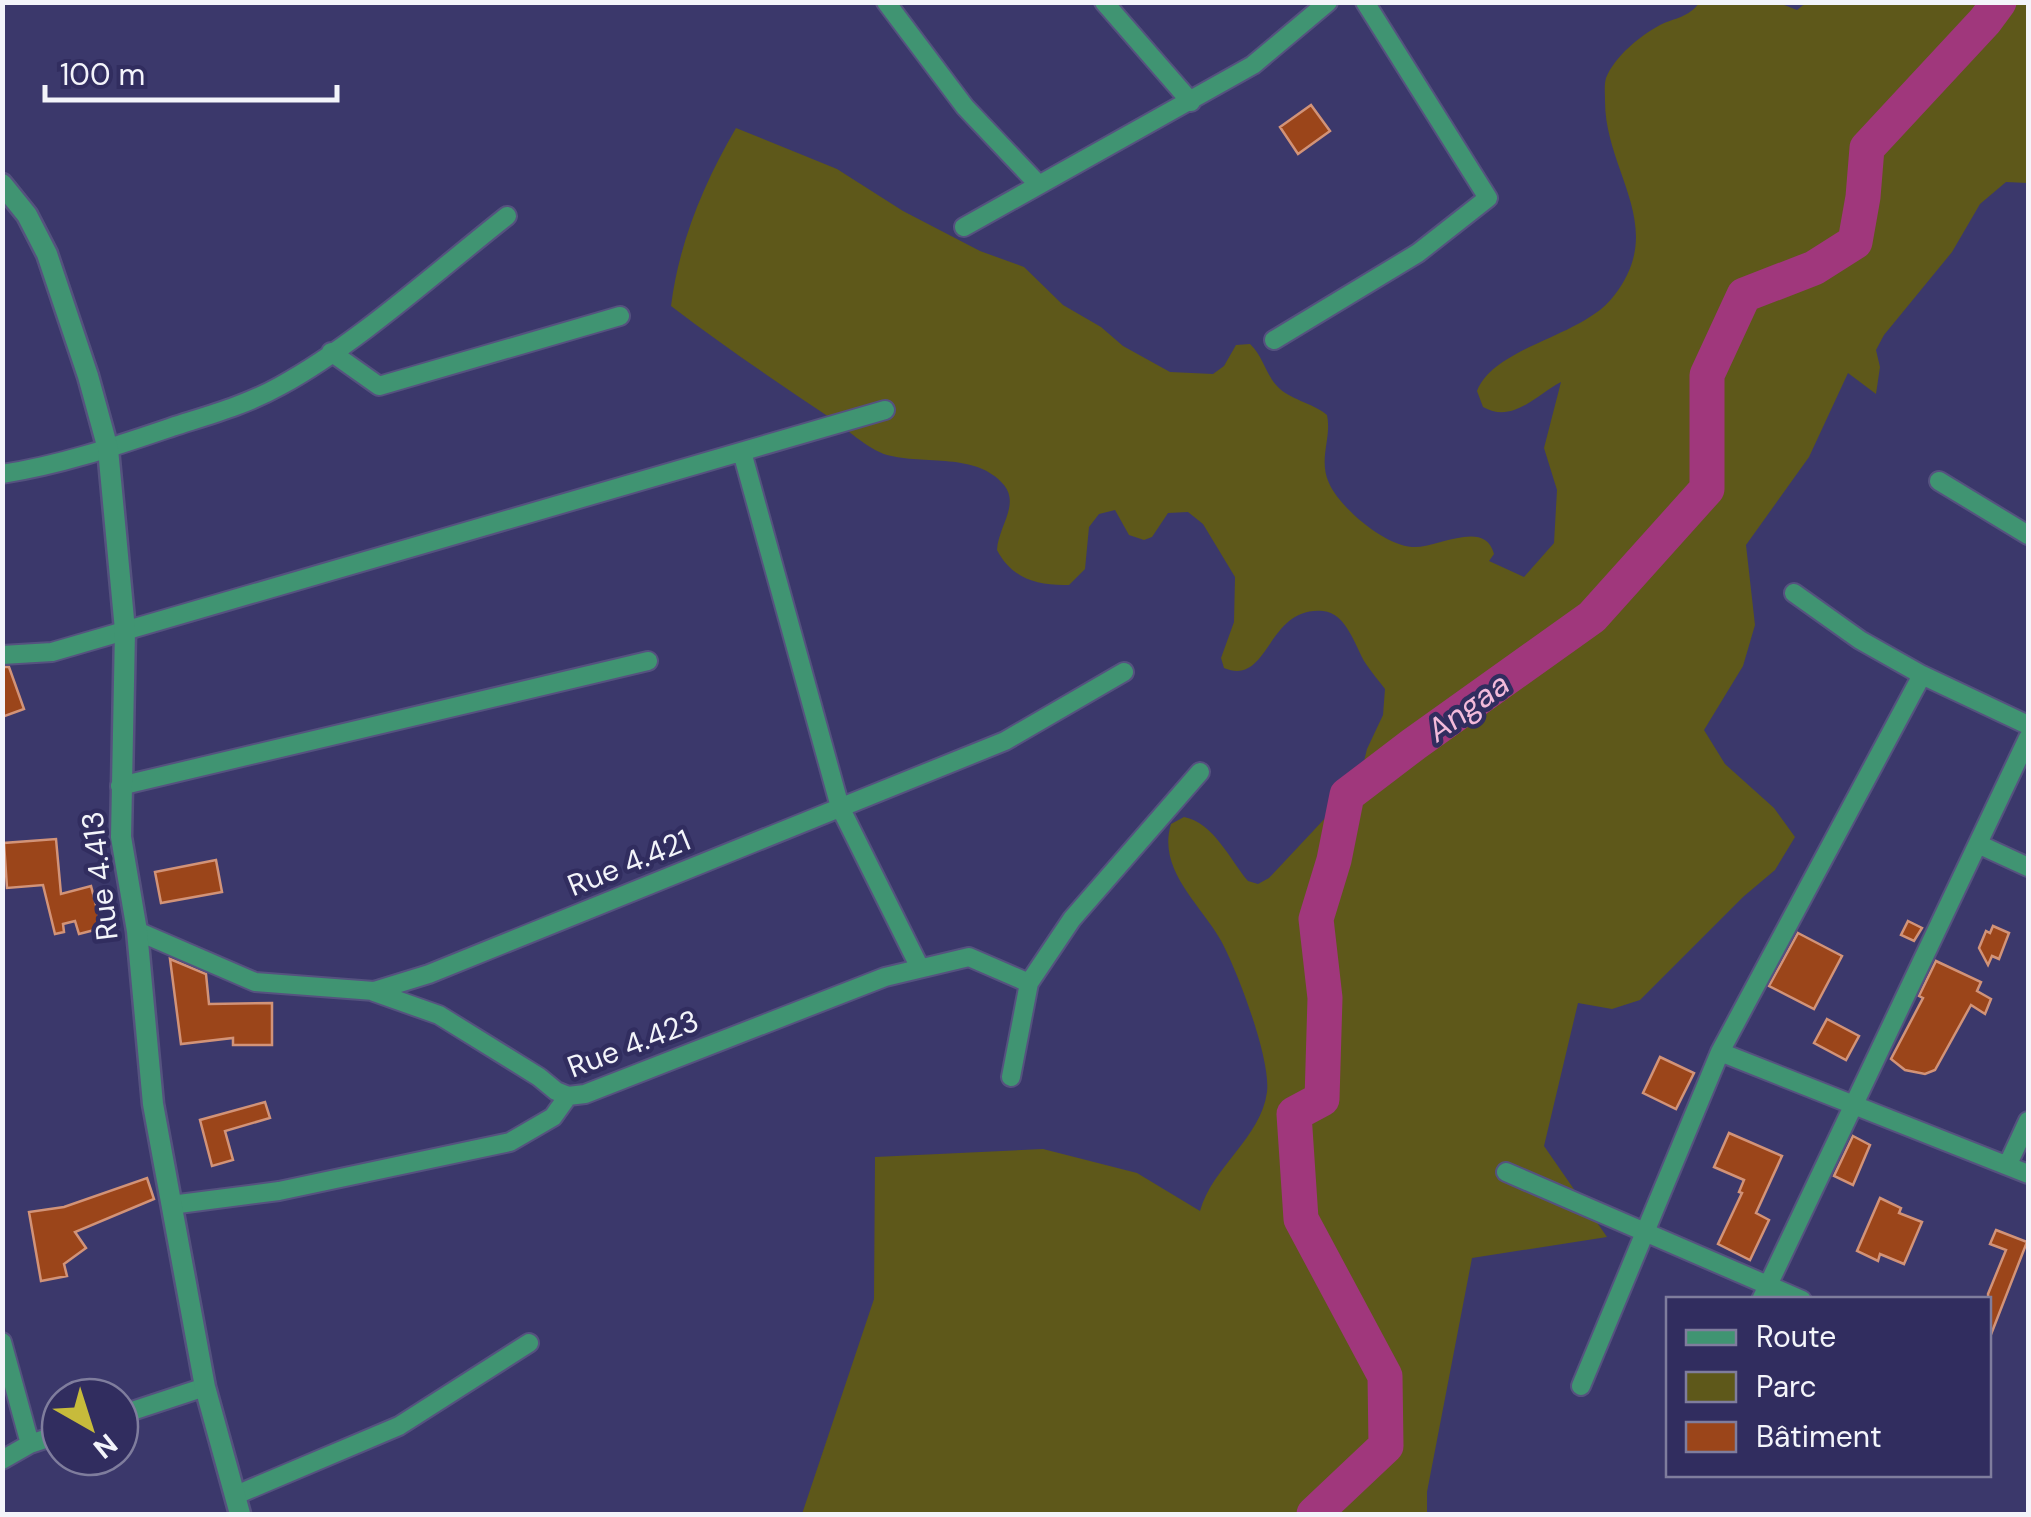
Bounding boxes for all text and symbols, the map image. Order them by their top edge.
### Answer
scale bar [45,40,338,102]
text: 100 m [60,55,145,94]
water label: Angaa [1417,663,1518,752]
street label: Rue 4.413 [72,809,127,943]
street label: Rue 4.421 [562,820,696,905]
street label: Rue 4.423 [562,1001,704,1086]
legend [1666,1297,1991,1477]
text: Route [1756,1317,1836,1356]
text: Parc [1756,1367,1817,1406]
north arrow [40,1377,140,1477]
text: Bâtiment [1756,1417,1882,1456]
text: N [86,1425,125,1467]

